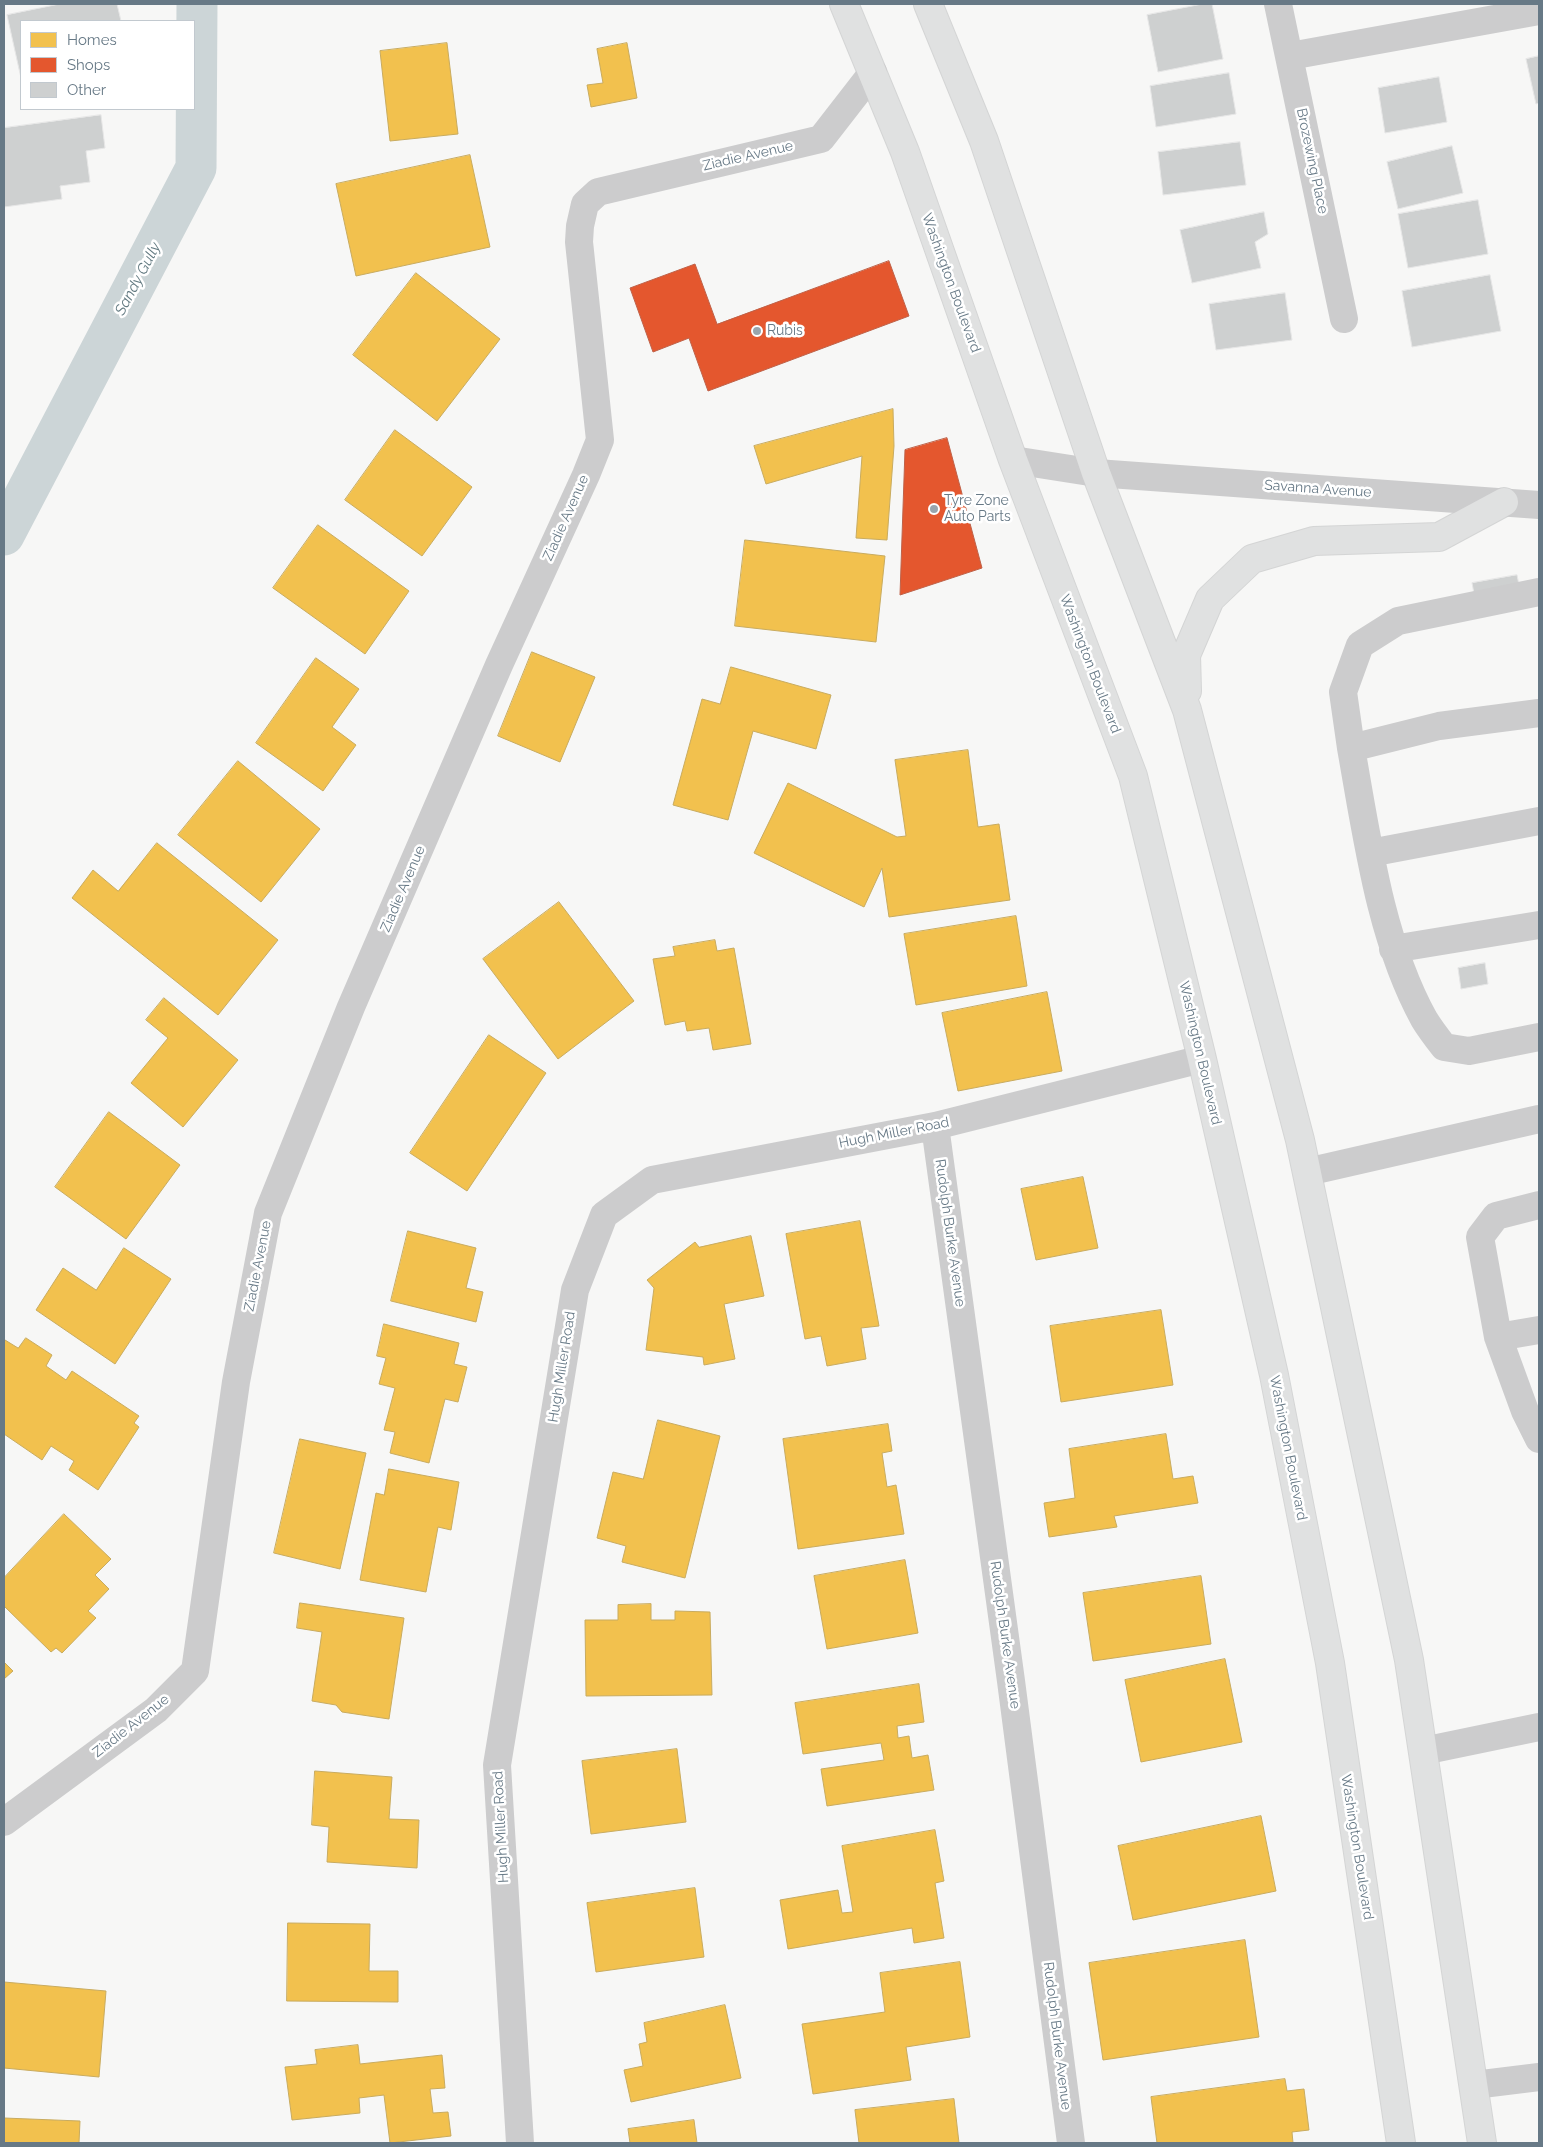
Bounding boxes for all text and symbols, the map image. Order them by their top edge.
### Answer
legend [20,20,195,110]
text: Homes [67,31,117,49]
text: Shops [67,56,110,74]
text: Other [67,81,106,99]
street label: Brozewing Place [1293,107,1331,215]
street label: Ziadie Avenue [701,137,795,175]
street label: Washington Boulevard [918,211,984,355]
water label: Sandy Gully [111,240,165,318]
place label: Rubis [767,323,803,339]
marker: Rubis [751,325,763,337]
street label: Ziadie Avenue [540,472,592,564]
street label: Savanna Avenue [1264,477,1372,501]
place label: Tyre Zone Auto Parts [944,493,1011,526]
marker: Tyre Zone Auto Parts [928,503,940,515]
street label: Washington Boulevard [1056,592,1124,736]
street label: Ziadie Avenue [377,843,429,935]
street label: Washington Boulevard [1175,979,1225,1127]
street label: Hugh Miller Road [837,1114,951,1152]
street label: Rudolph Burke Avenue [931,1158,969,1308]
street label: Ziadie Avenue [241,1219,275,1313]
street label: Hugh Miller Road [545,1310,579,1424]
street label: Washington Boulevard [1266,1374,1310,1522]
street label: Rudolph Burke Avenue [986,1560,1024,1710]
street label: Ziadie Avenue [90,1691,172,1761]
street label: Hugh Miller Road [490,1771,512,1883]
street label: Washington Boulevard [1337,1773,1377,1921]
street label: Rudolph Burke Avenue [1040,1961,1074,2111]

